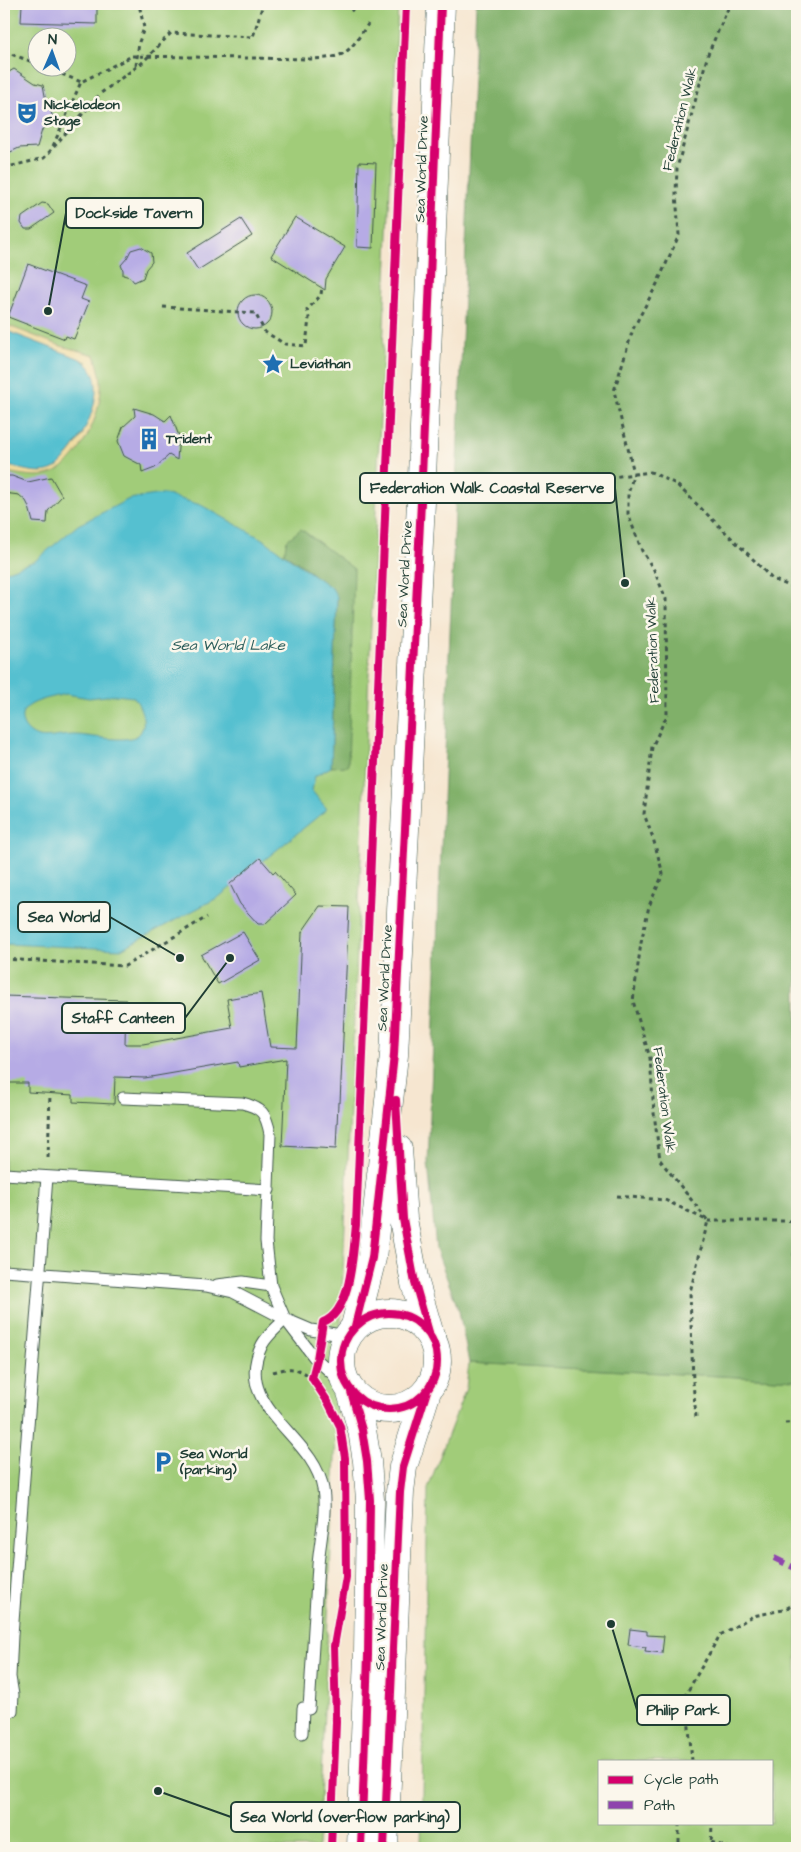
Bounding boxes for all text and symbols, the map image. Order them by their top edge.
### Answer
north arrow [28,28,78,78]
text: N [48,30,57,50]
street label: Federation Walk [657,65,703,173]
place label: Nickelodeon Stage [43,95,120,132]
theatre icon: Nickelodeon Stage [14,100,40,126]
street label: Sea World Drive [410,115,434,223]
callout: Dockside Tavern [66,198,203,228]
text: Dockside Tavern [75,203,193,224]
place icon: Leviathan [260,351,286,377]
place label: Leviathan [290,354,350,374]
building icon: Trident [136,426,162,452]
place label: Trident [165,429,212,449]
callout: Federation Walk Coastal Reserve [360,473,615,503]
text: Federation Walk Coastal Reserve [370,478,604,499]
street label: Sea World Drive [392,520,418,628]
street label: Federation Walk [641,596,665,703]
water label: Sea World Lake [171,635,286,656]
callout: Sea World [18,902,110,932]
text: Sea World [27,907,100,928]
street label: Sea World Drive [372,924,398,1032]
callout: Staff Canteen [62,1003,185,1033]
text: Staff Canteen [71,1008,175,1029]
street label: Federation Walk [648,1046,680,1154]
place label: Sea World (parking) [179,1444,248,1481]
parking icon: Sea World (parking) [150,1449,176,1475]
street label: Sea World Drive [370,1563,394,1671]
callout: Philip Park [637,1695,730,1725]
text: Philip Park [647,1700,720,1721]
legend [598,1760,774,1824]
text: Cycle path [644,1769,719,1791]
text: Path [644,1795,675,1816]
callout: Sea World (overflow parking) [231,1802,460,1832]
text: Sea World (overflow parking) [239,1807,450,1830]

